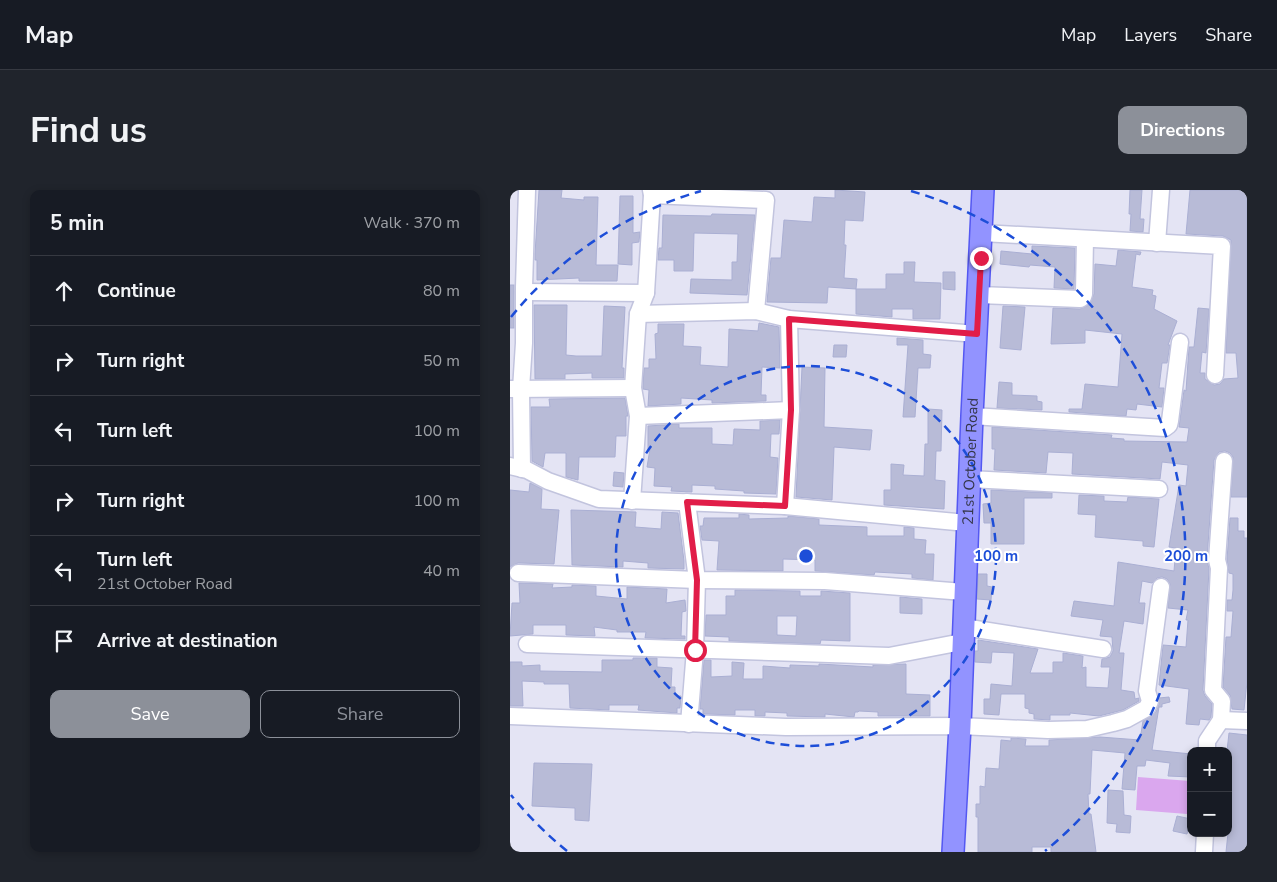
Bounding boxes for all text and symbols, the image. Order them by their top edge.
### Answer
text: Map [25,19,73,51]
text: Map [1061,23,1096,47]
text: Layers [1124,23,1177,47]
text: Share [1205,23,1252,47]
button: Directions [1118,106,1247,154]
text: Find us [30,107,147,154]
text: 5 min [50,209,104,237]
text: Walk · 370 m [364,212,460,234]
route end [970,247,993,270]
icon: ahead [50,277,78,305]
text: Continue [97,278,176,304]
text: 80 m [423,280,460,302]
icon: right [50,347,78,375]
text: Turn right [97,348,184,374]
text: 50 m [423,350,460,372]
street label: 21st October Road [958,397,983,525]
icon: left [50,417,78,445]
text: Turn left [97,418,172,444]
text: 100 m [413,420,460,442]
icon: right [50,487,78,515]
text: Turn right [97,488,184,514]
text: 100 m [413,490,460,512]
text: 100 m [974,546,1018,566]
text: 200 m [1164,546,1208,566]
text: Turn left [97,547,172,573]
centre of rings [797,547,815,565]
icon: left [50,557,78,585]
text: 40 m [423,560,460,582]
text: 21st October Road [97,573,233,595]
icon: arrive [50,627,78,655]
text: Arrive at destination [97,628,278,654]
route start [684,639,707,662]
button: Save [50,690,250,738]
button: Share [260,690,460,738]
map controls [1187,747,1232,837]
button: + [1187,747,1232,792]
button: − [1187,792,1232,837]

